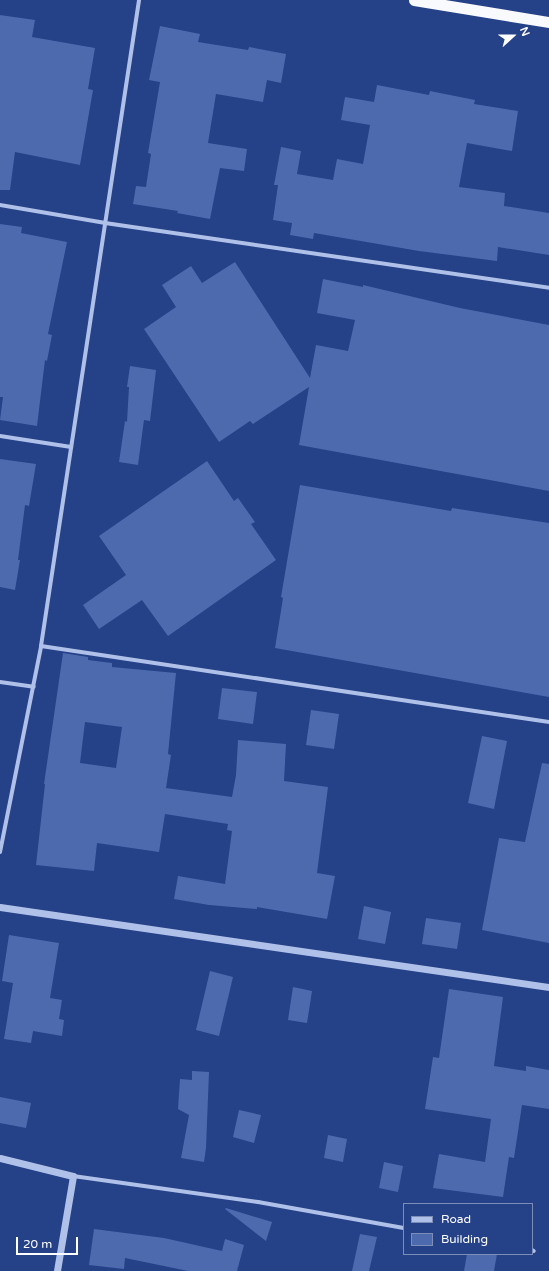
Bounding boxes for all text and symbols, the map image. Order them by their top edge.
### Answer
north arrow [493,16,533,56]
text: N [517,25,532,38]
legend [403,1203,533,1255]
text: Road [441,1212,471,1226]
scale bar [18,1229,80,1255]
text: Building [441,1232,488,1246]
text: 20 m [23,1237,52,1251]

